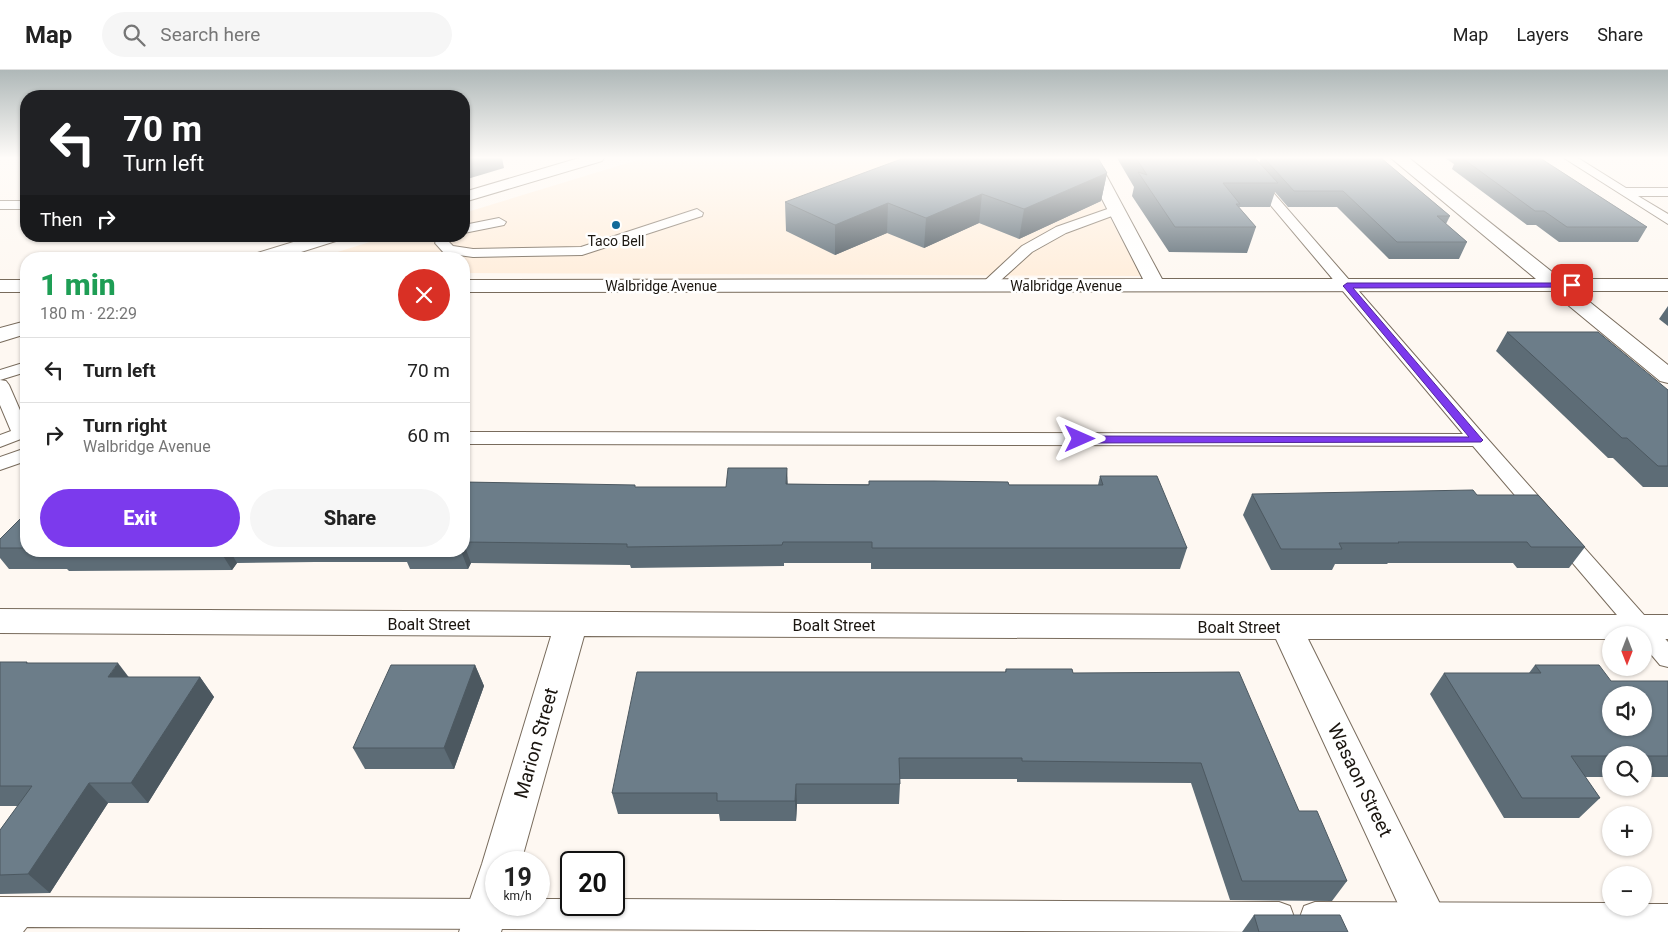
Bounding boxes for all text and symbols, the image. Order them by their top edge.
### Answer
search box [102,12,452,57]
text: Map [25,21,72,49]
icon: search [120,21,148,49]
text: Search here [160,23,260,46]
text: Map [1453,24,1488,45]
text: Layers [1516,24,1569,45]
text: Share [1597,24,1643,45]
text: 70 m [123,109,202,150]
icon: left [40,110,105,175]
text: Turn left [123,151,204,176]
icon: right [92,205,120,233]
text: Then [40,208,82,231]
marker: Taco Bell [610,219,622,231]
place label: Taco Bell [588,233,644,249]
pin [1551,264,1593,306]
text: 1 min [40,267,116,302]
button: close [398,269,450,321]
icon: arrive [1558,271,1586,299]
street label: Walbridge Avenue [605,278,717,294]
street label: Walbridge Avenue [1010,278,1122,294]
text: 180 m · 22:29 [40,304,137,323]
icon: left [40,356,68,384]
text: Turn left [83,359,156,382]
text: 70 m [407,359,450,382]
position arrow [1053,412,1105,464]
text: Turn right [83,414,167,437]
icon: right [40,421,68,449]
text: 60 m [407,424,450,447]
text: Walbridge Avenue [83,437,211,456]
button: Exit [40,489,240,547]
button: Share [250,489,450,547]
street label: Boalt Street [387,615,471,634]
street label: Boalt Street [792,616,876,635]
street label: Boalt Street [1197,618,1281,637]
north arrow [1602,626,1652,676]
map controls [1602,626,1652,916]
street label: Marion Street [509,685,563,801]
button: sound [1602,686,1652,736]
street label: Wasaon Street [1323,720,1397,840]
button: search [1602,746,1652,796]
button: + [1602,806,1652,856]
speed limit sign: 20 [560,851,625,916]
text: 19 [503,863,532,892]
button: − [1602,866,1652,916]
text: km/h [503,889,532,903]

